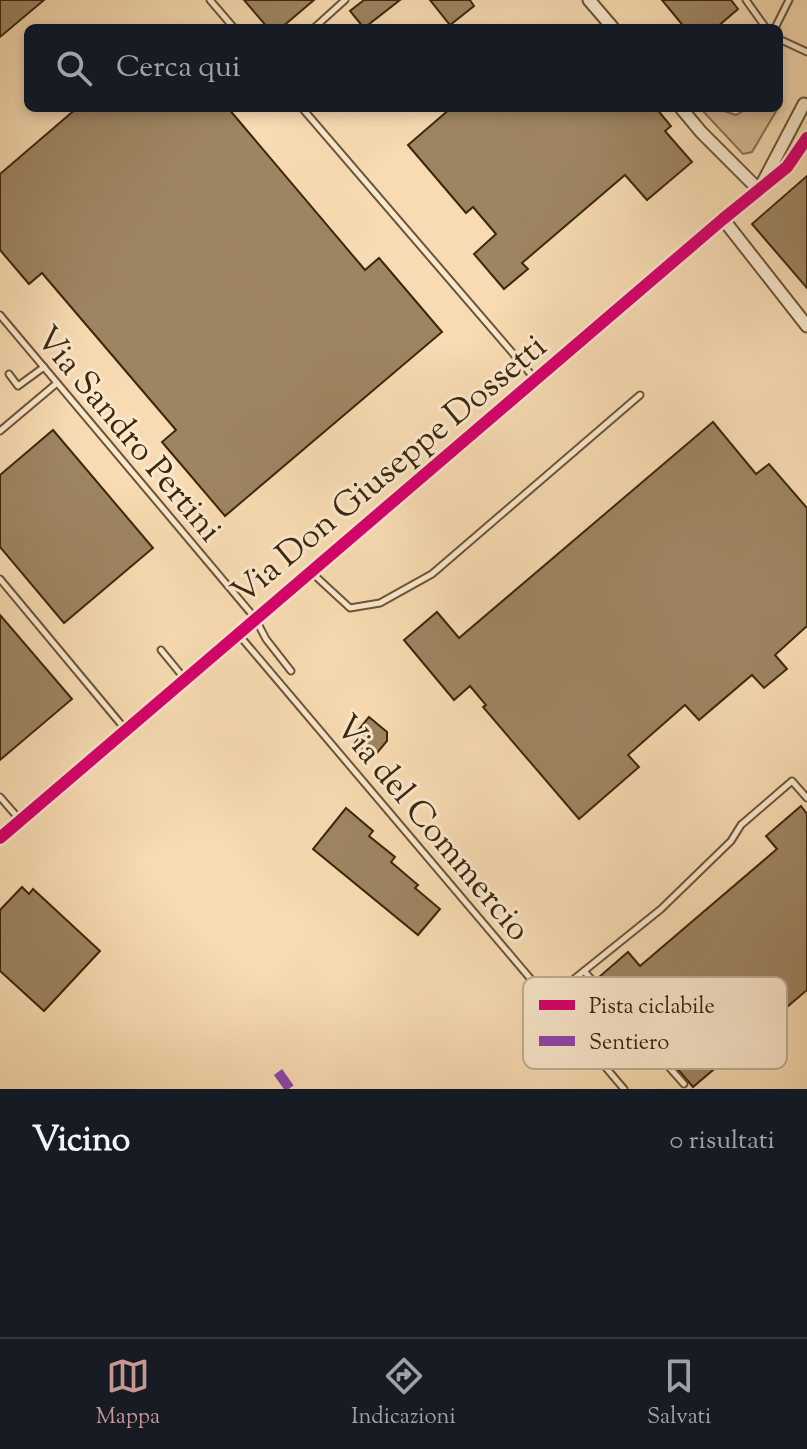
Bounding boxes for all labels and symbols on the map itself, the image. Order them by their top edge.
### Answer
street label: Via Sandro Pertini [22,317,232,554]
street label: Via Don Giuseppe Dossetti [222,324,558,617]
street label: Via del Commercio [322,705,541,953]
legend [523,977,787,1069]
text: Pista ciclabile [589,992,715,1024]
text: Sentiero [589,1028,669,1060]

